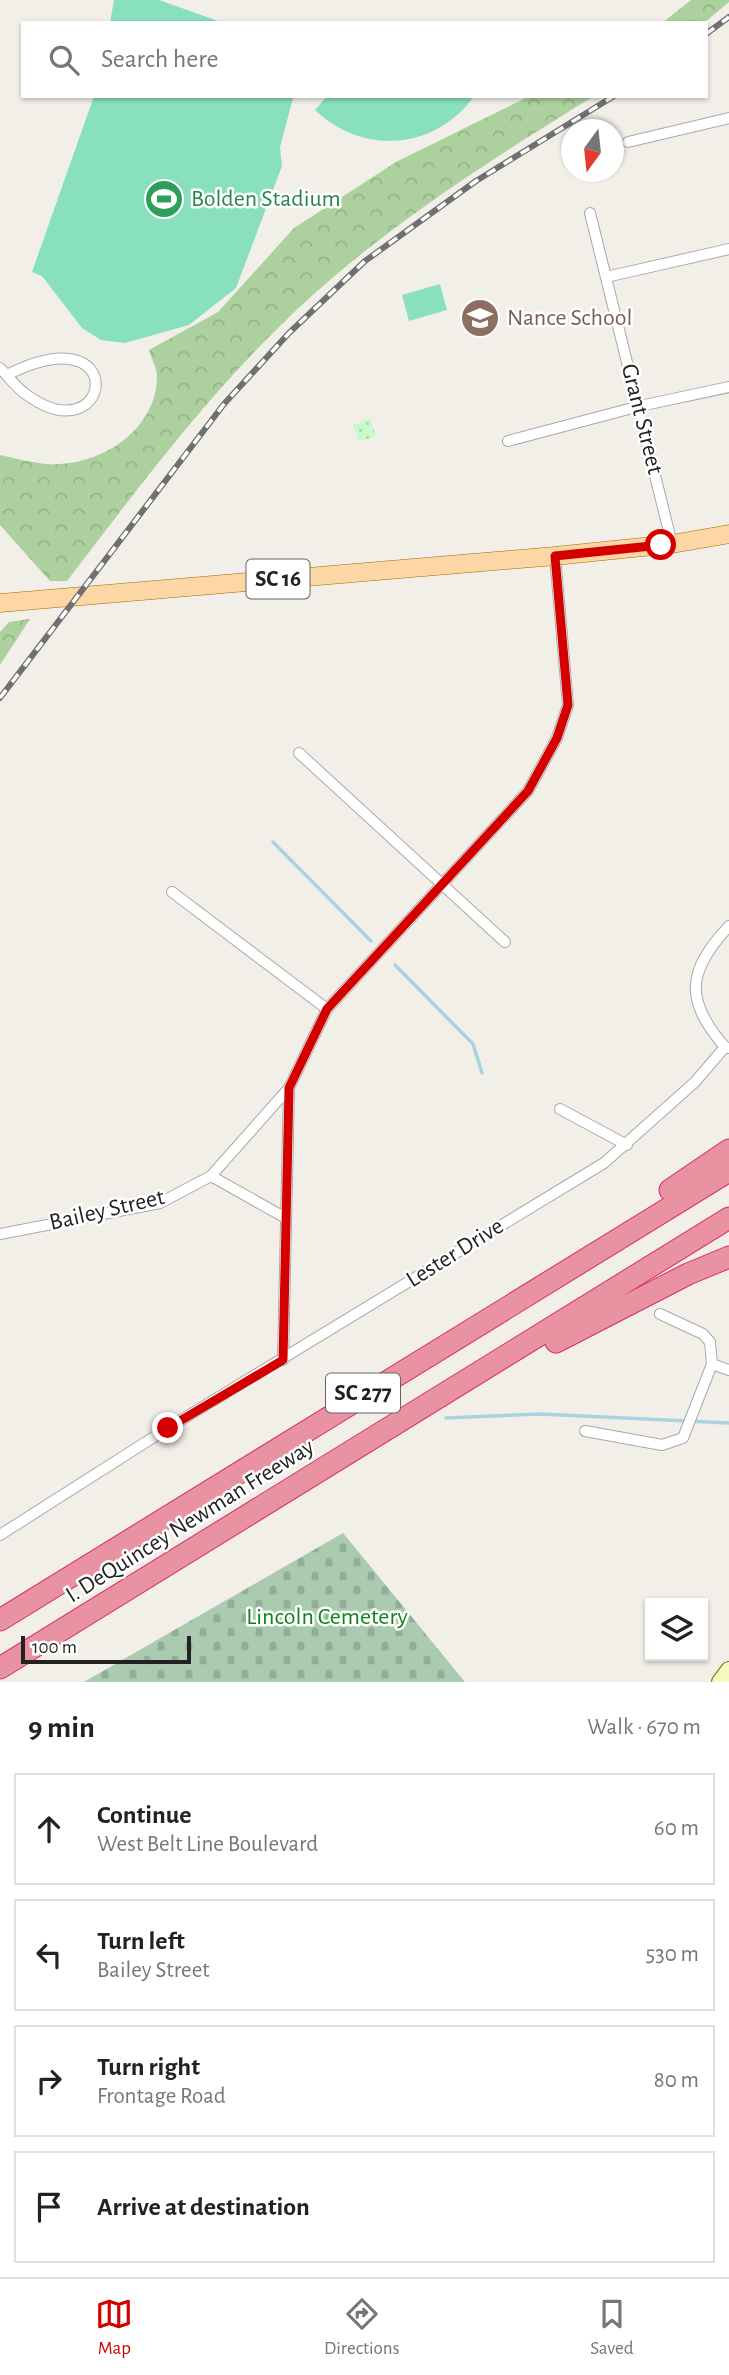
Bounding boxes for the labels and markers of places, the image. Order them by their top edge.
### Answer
sports icon: Bolden Stadium [143,178,185,220]
place label: Bolden Stadium [191,187,341,211]
school or university icon: Nance School [459,297,501,339]
place label: Nance School [507,306,632,330]

